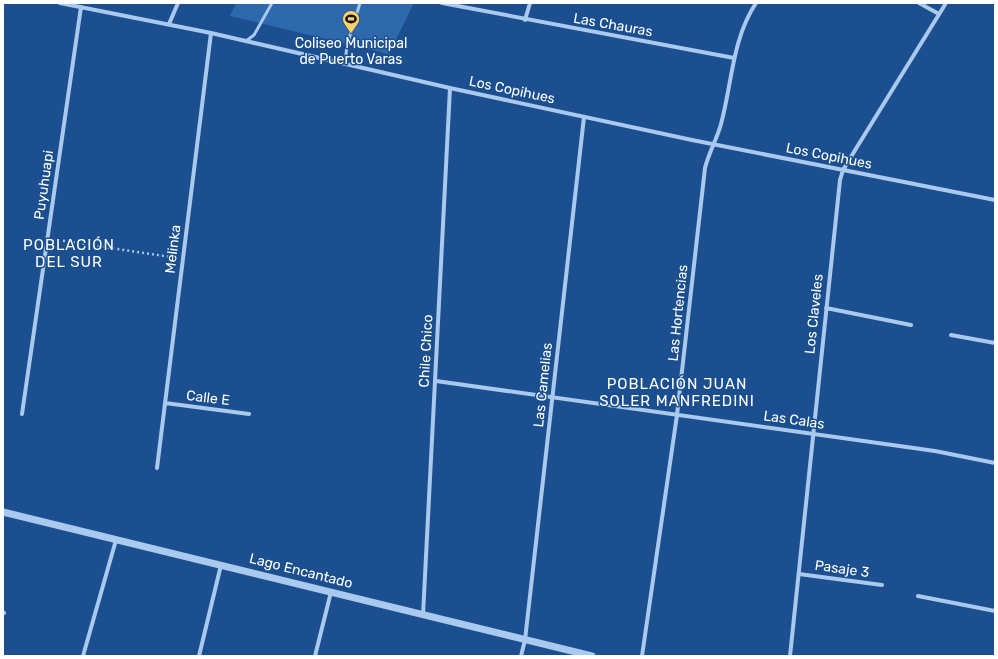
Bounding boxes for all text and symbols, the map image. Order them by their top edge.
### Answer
sports icon: Coliseo Municipal de Puerto Varas [341,9,361,34]
street label: Las Chauras [572,10,654,40]
place label: Coliseo Municipal de Puerto Varas [295,35,407,68]
street label: Los Copihues [467,73,557,107]
street label: Los Copihues [784,139,874,173]
street label: Puyuhuapi [31,149,57,221]
street label: Melinka [162,224,184,274]
district label: POBLACIÓN DEL SUR [23,236,115,271]
street label: Las Hortencias [664,264,692,362]
street label: Los Claveles [801,273,827,355]
street label: Chile Chico [416,314,436,388]
street label: Las Camelias [530,342,556,428]
district label: POBLACIÓN JUAN SOLER MANFREDINI [599,375,755,410]
street label: Calle E [185,387,231,409]
street label: Las Calas [762,407,826,433]
street label: Lago Encantado [248,550,354,592]
street label: Pasaje 3 [814,557,870,581]

